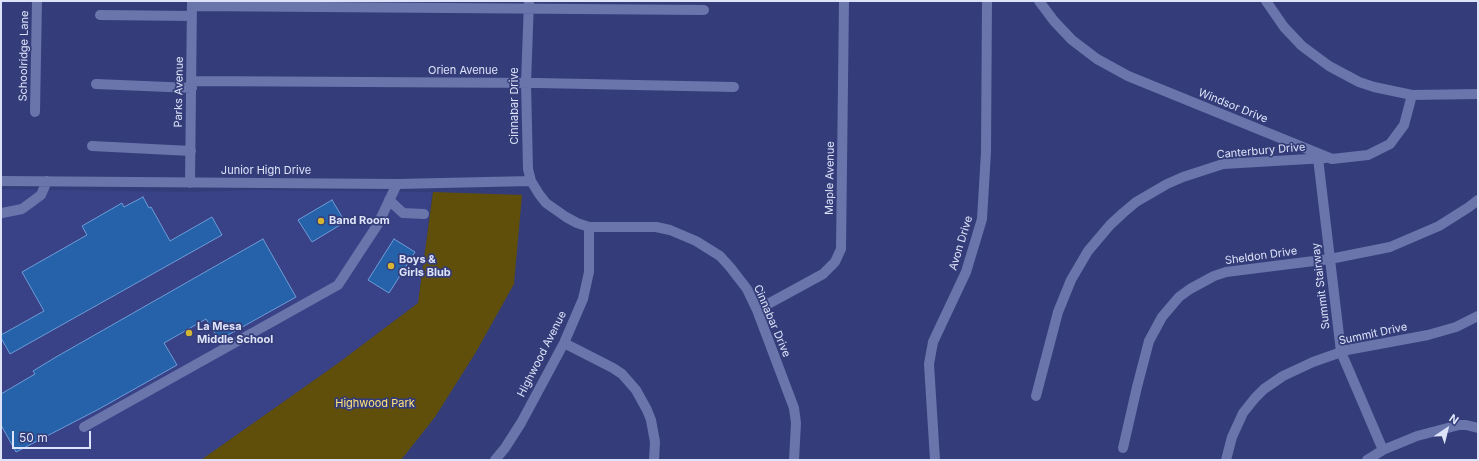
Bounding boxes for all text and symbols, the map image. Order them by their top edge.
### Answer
street label: Schoolridge Lane [17,10,31,102]
street label: Parks Avenue [172,56,186,128]
street label: Orien Avenue [428,64,498,78]
street label: Cinnabar Drive [508,67,522,145]
street label: Windsor Drive [1196,86,1270,126]
street label: Maple Avenue [823,141,837,215]
street label: Canterbury Drive [1216,141,1306,161]
street label: Junior High Drive [221,164,311,178]
place label: Band Room [329,214,390,228]
street label: Avon Drive [946,214,976,272]
marker: Band Room [316,216,326,226]
street label: Summit Stairway [1309,242,1333,330]
street label: Sheldon Drive [1224,244,1298,268]
place label: Boys & Girls Blub [399,253,451,279]
marker: Boys & Girls Blub [386,261,396,271]
street label: Cinnabar Drive [751,283,793,359]
street label: Highwood Avenue [515,309,569,399]
place label: La Mesa Middle School [197,320,273,346]
street label: Summit Drive [1338,320,1408,348]
marker: La Mesa Middle School [184,328,194,338]
park label: Highwood Park [335,397,415,411]
north arrow [1427,409,1467,449]
text: N [1446,411,1461,427]
scale bar [14,423,93,449]
text: 50 m [19,430,48,445]

